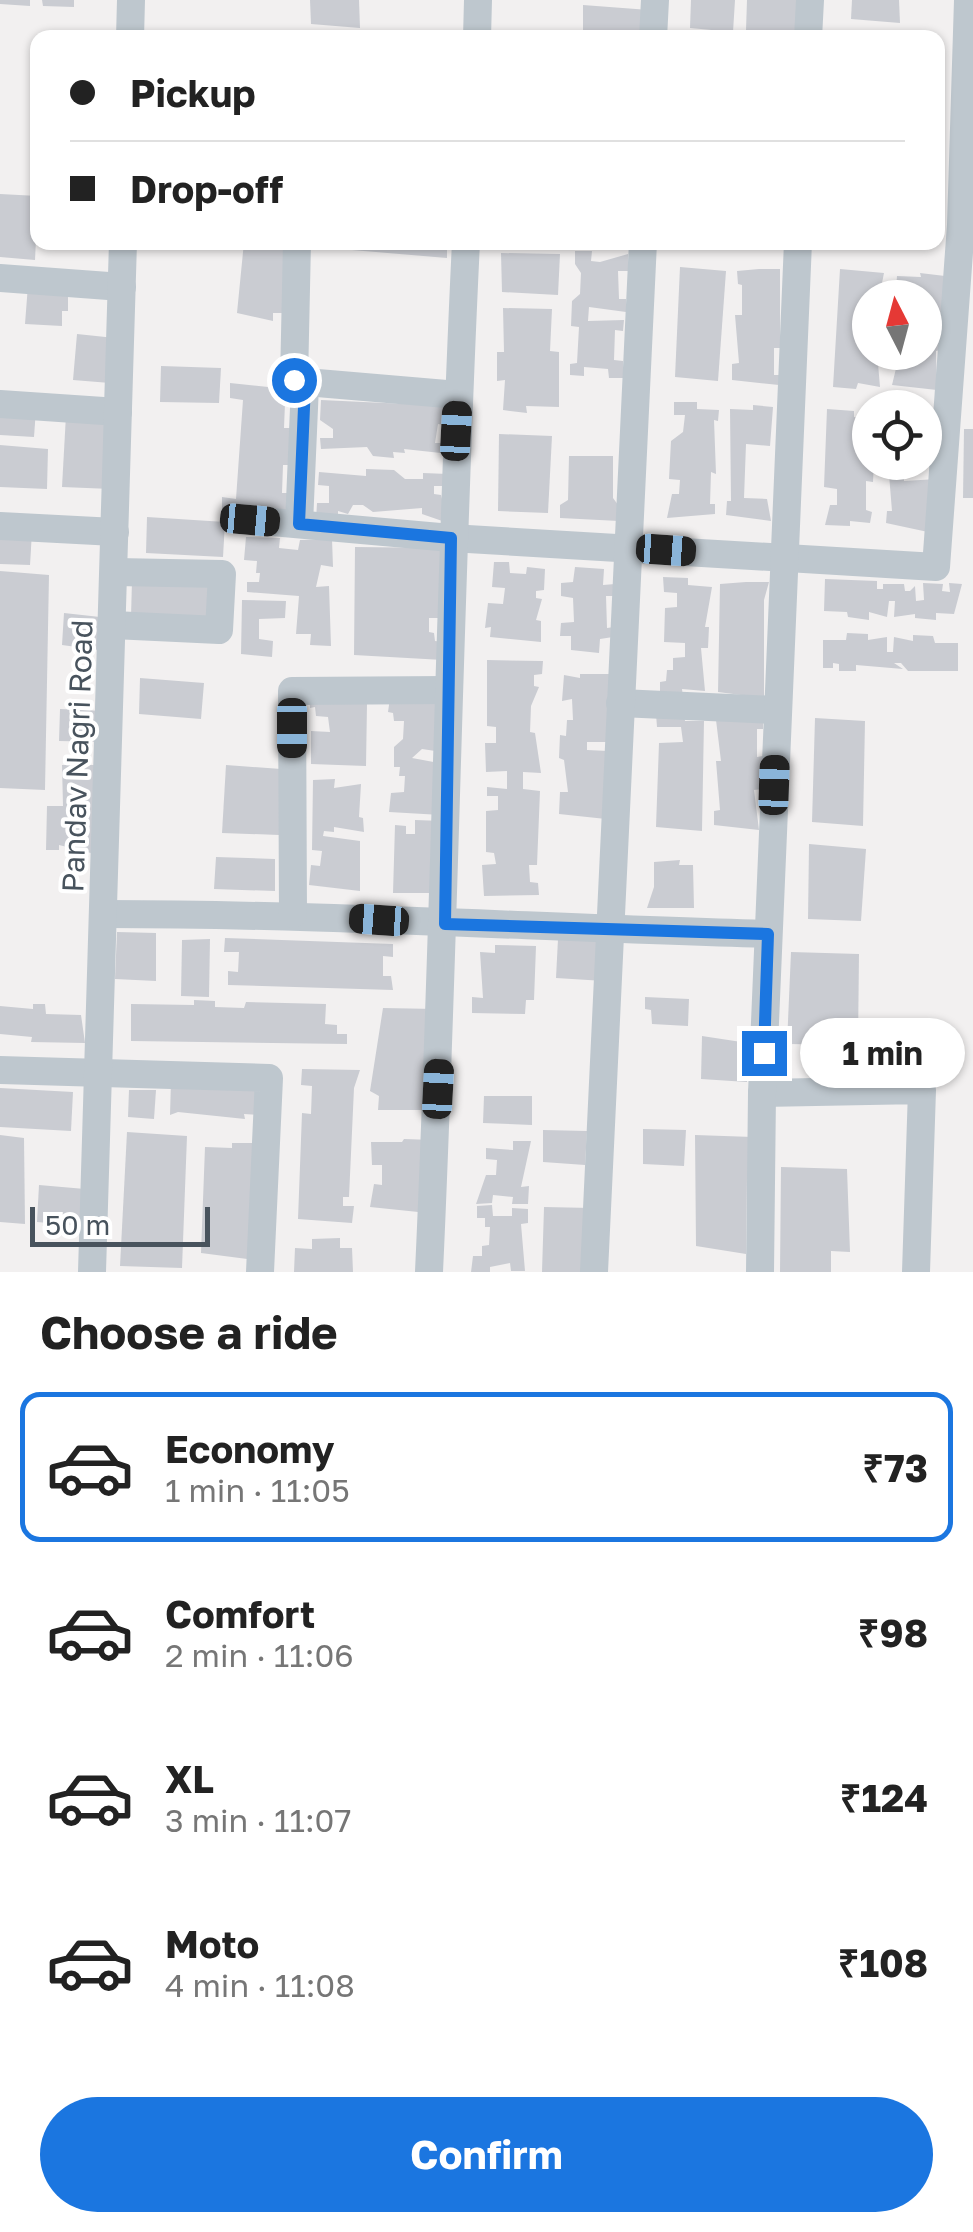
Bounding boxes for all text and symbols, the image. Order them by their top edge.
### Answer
text: Pickup [130,70,256,115]
text: Drop-off [130,166,283,211]
north arrow [852,280,942,370]
map controls [852,280,942,480]
route start [272,358,317,403]
button: locate [852,390,942,480]
car [439,400,473,462]
car [219,502,281,538]
car [635,533,697,567]
street label: Pandav Nagri Road [54,619,100,893]
car [277,698,307,758]
car [758,754,790,816]
car [348,903,410,937]
callout: 1 min [799,1018,964,1088]
route end [742,1031,787,1076]
text: 1 min [842,1034,923,1072]
car [421,1058,455,1120]
scale bar [30,1202,210,1246]
text: 50 m [45,1208,110,1241]
text: Choose a ride [40,1305,338,1359]
icon: car [45,1422,135,1512]
text: Economy [165,1426,334,1471]
text: ₹73 [862,1445,928,1490]
text: 1 min · 11:05 [165,1471,350,1509]
icon: car [45,1587,135,1677]
text: Comfort [165,1591,315,1636]
text: ₹98 [858,1610,928,1655]
text: 2 min · 11:06 [165,1636,354,1674]
icon: car [45,1752,135,1842]
text: XL [165,1756,214,1801]
text: ₹124 [840,1775,928,1820]
text: 3 min · 11:07 [165,1801,351,1839]
icon: car [45,1917,135,2007]
text: Moto [165,1921,259,1966]
text: ₹108 [838,1940,928,1985]
text: 4 min · 11:08 [165,1966,355,2004]
button: Confirm [40,2097,933,2212]

